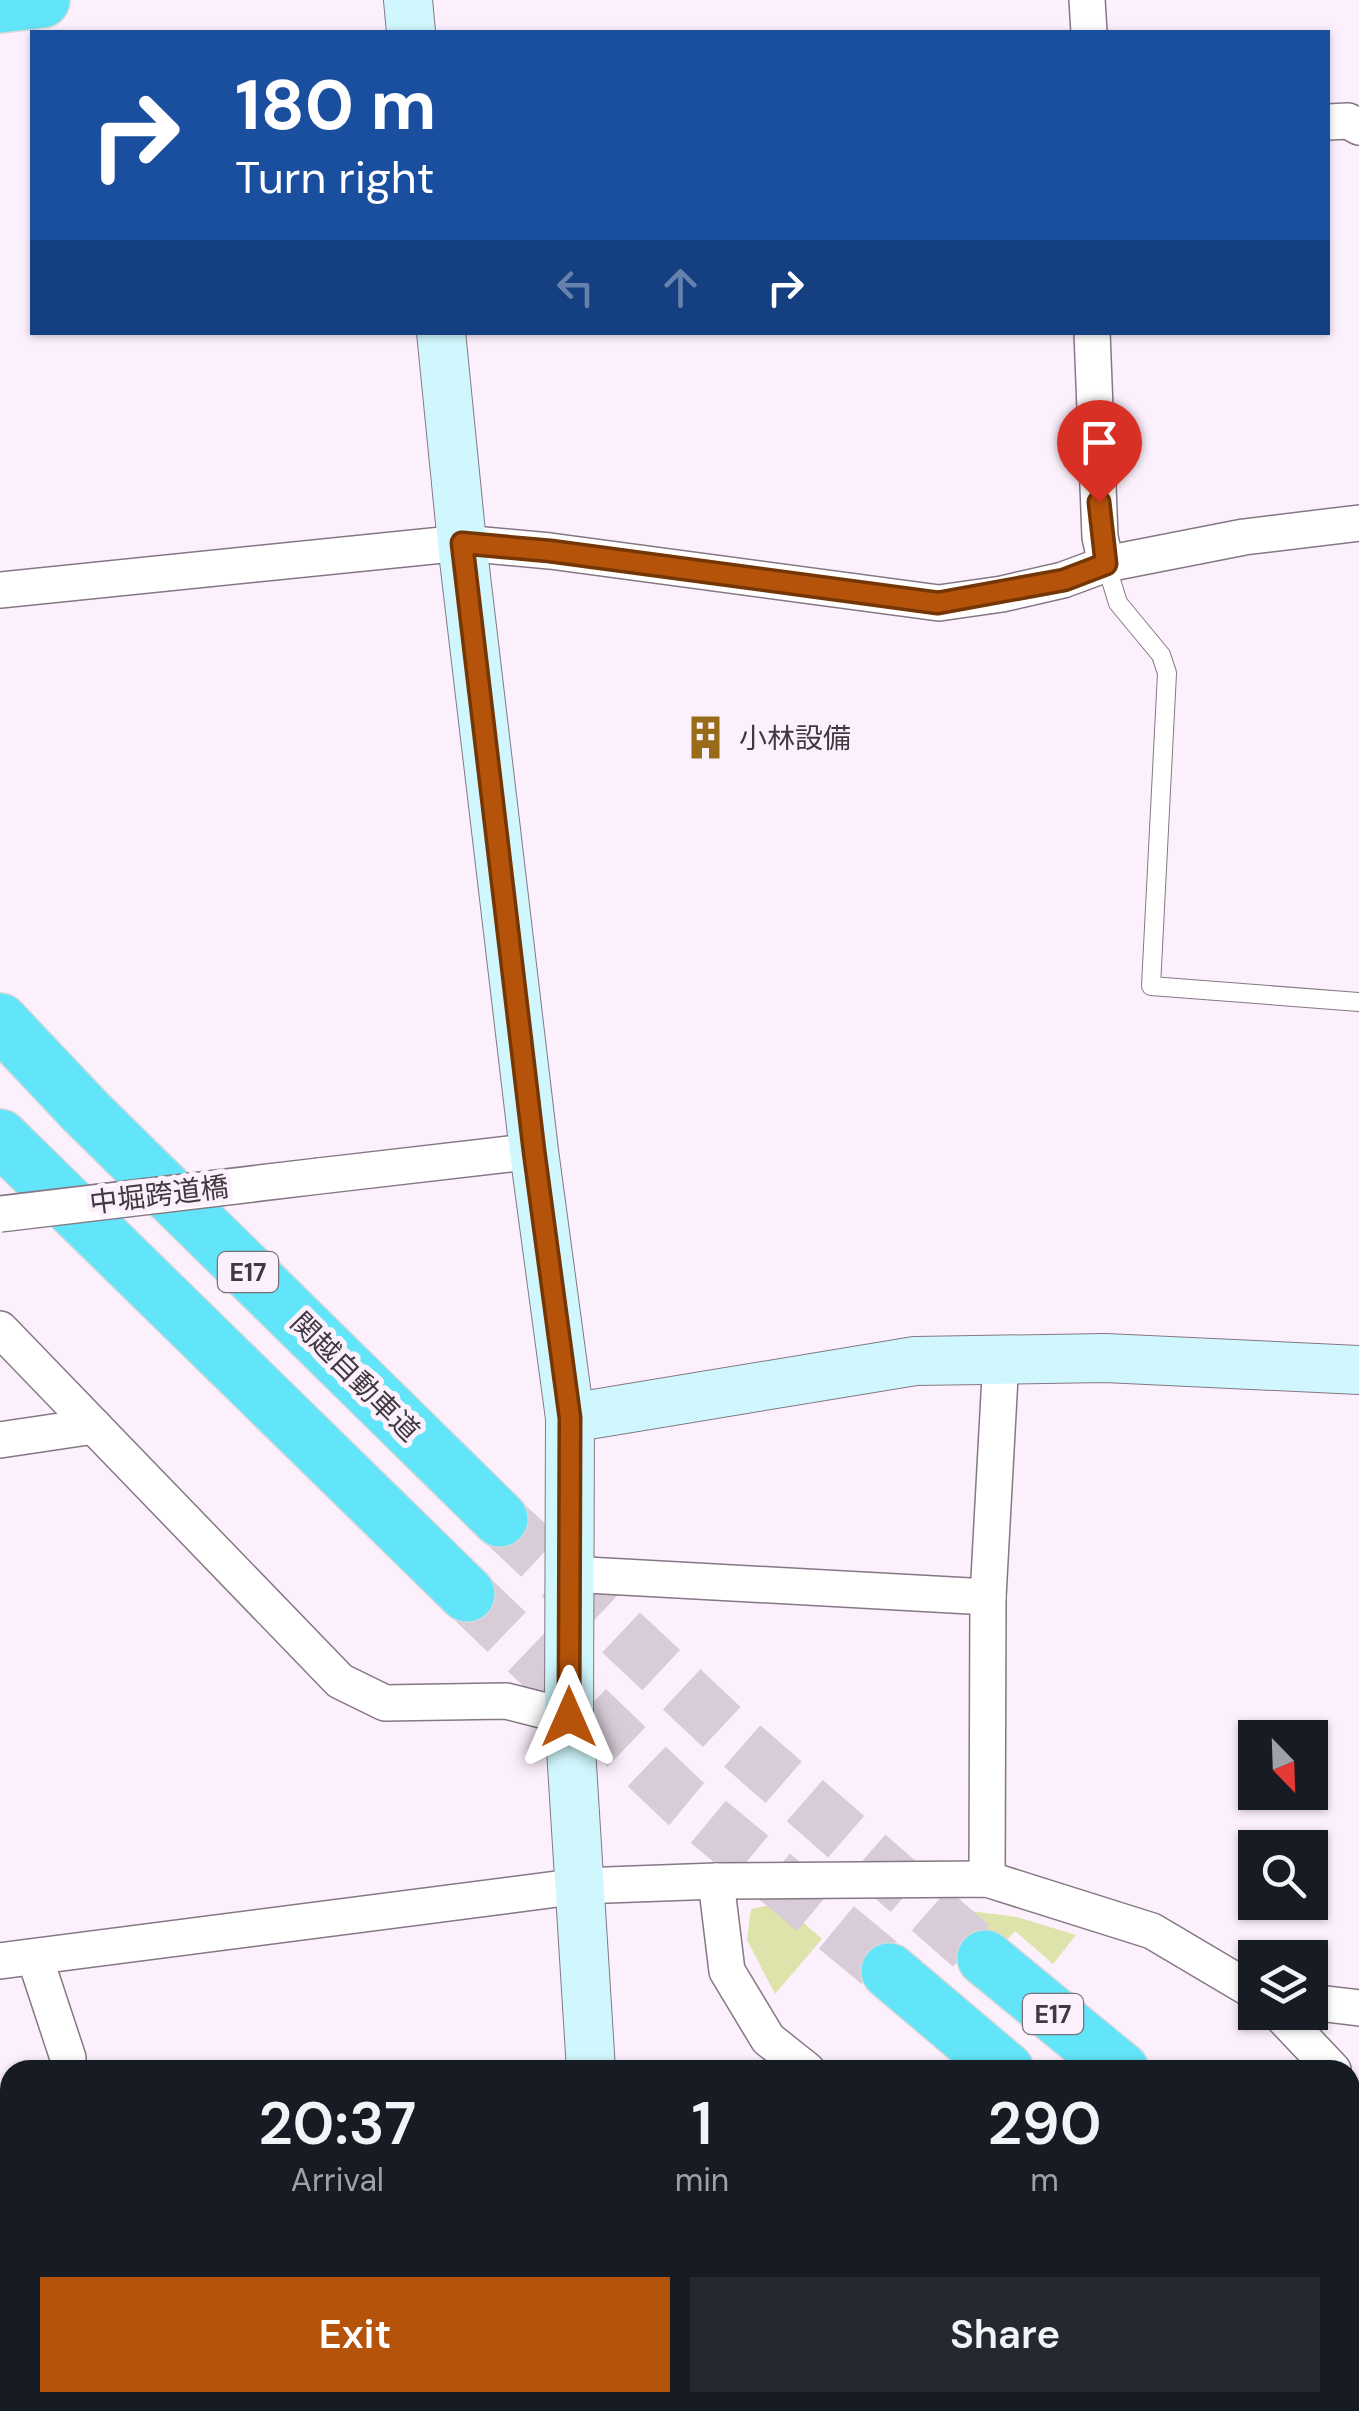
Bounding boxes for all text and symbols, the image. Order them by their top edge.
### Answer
text: 180 m [235,60,436,151]
icon: right [70,70,200,200]
text: Turn right [235,148,434,207]
icon: left [548,260,603,315]
icon: ahead [653,260,708,315]
icon: right [758,260,813,315]
pin [1057,400,1142,503]
icon: arrive [1072,415,1127,470]
building icon: 小林設備 [682,714,730,762]
place label: 小林設備 [739,720,851,757]
street label: 中堀跨道橋 [87,1168,231,1222]
road number: E17 [218,1252,278,1292]
street label: 関越自動車道 [283,1305,427,1449]
position arrow [517,1665,621,1769]
north arrow [1238,1720,1328,1810]
map controls [1238,1720,1328,2030]
button: search [1238,1830,1328,1920]
button: layers [1238,1940,1328,2030]
road number: E17 [1023,1994,1083,2034]
text: 20:37 [258,2084,416,2163]
text: 1 [691,2084,712,2163]
text: 290 [988,2084,1102,2163]
text: Arrival [291,2159,384,2201]
text: min [675,2159,729,2201]
text: m [1030,2159,1059,2201]
button: Exit [40,2277,670,2392]
button: Share [690,2277,1320,2392]

